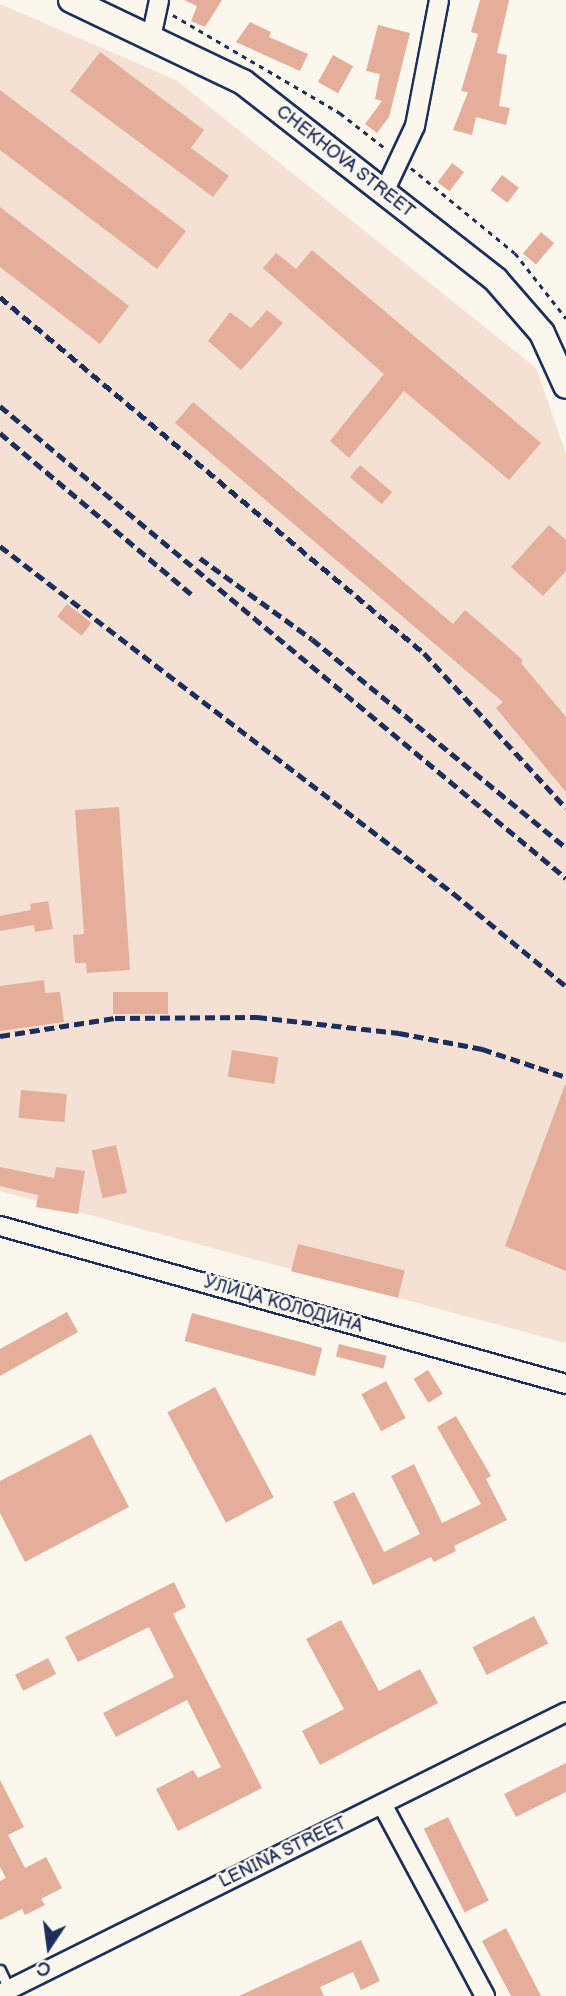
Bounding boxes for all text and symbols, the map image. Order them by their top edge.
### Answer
street label: CHEKHOVA STREET [271,101,419,223]
street label: УЛИЦА КОЛОДИНА [201,1272,365,1338]
street label: LENINA STREET [216,1813,350,1893]
north arrow [14,1912,84,1982]
text: С [35,1955,53,1981]

